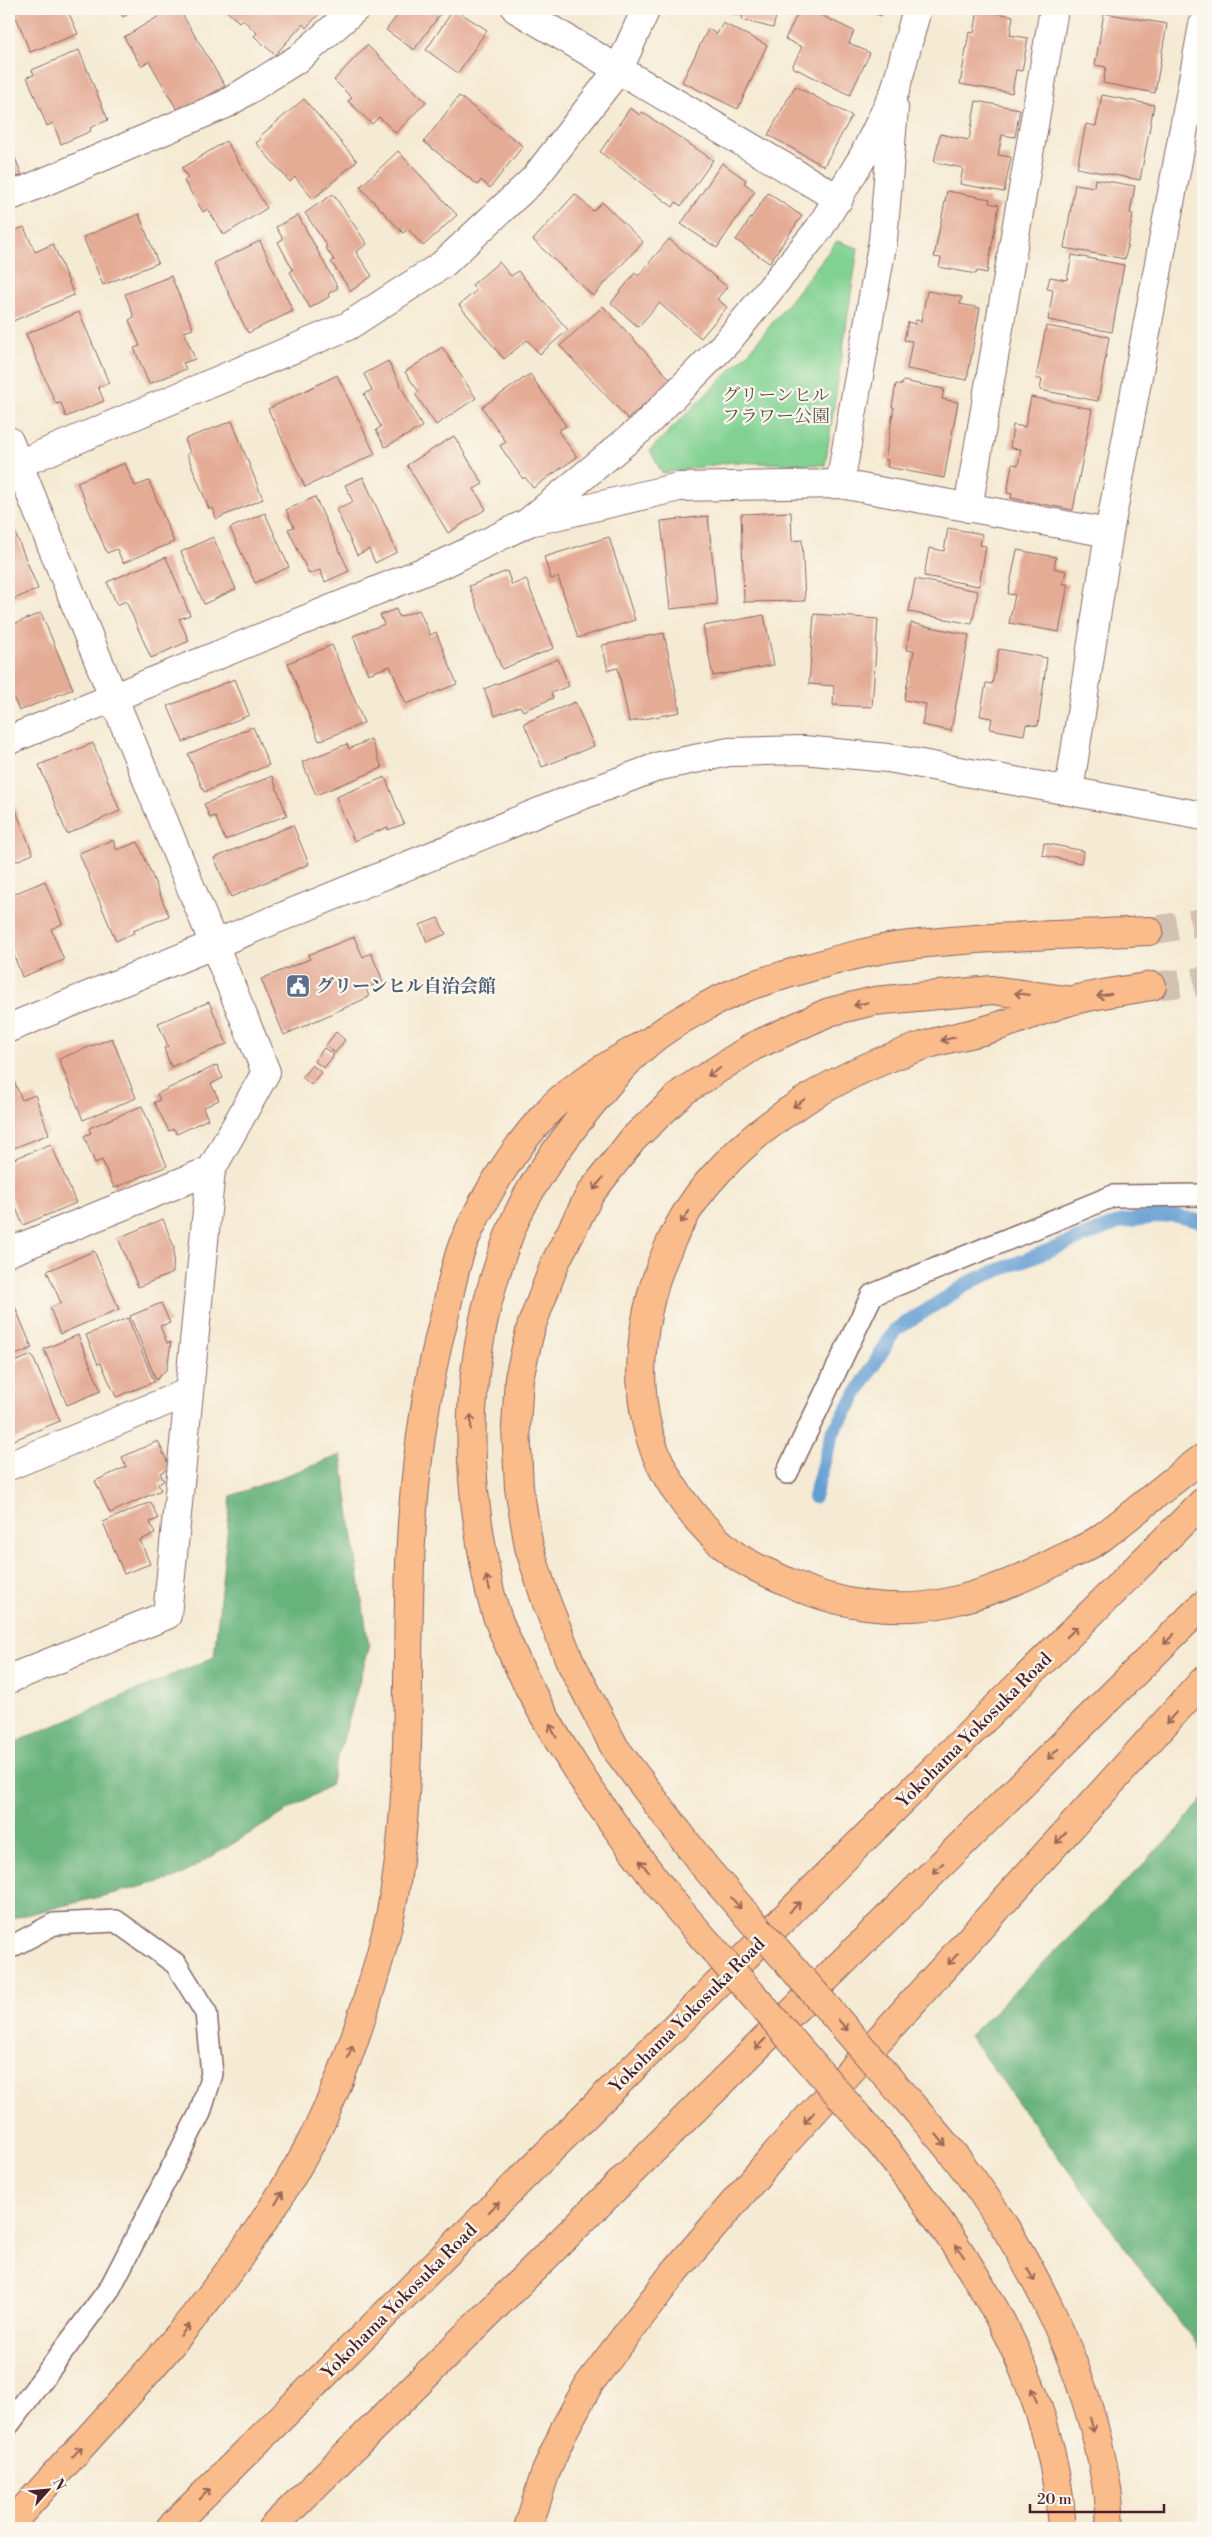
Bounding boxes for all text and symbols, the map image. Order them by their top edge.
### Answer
park label: グリーンヒル フラワー公園 [722,384,830,428]
public building icon: グリーンヒル自治会館 [285,973,311,999]
place label: グリーンヒル自治会館 [316,975,496,998]
one-way arrow [1014,989,1030,999]
one-way arrow [1096,990,1112,1000]
one-way arrow [853,1000,869,1009]
one-way arrow [941,1035,957,1045]
one-way arrow [707,1067,721,1077]
one-way arrow [793,1098,807,1108]
one-way arrow [593,1177,603,1191]
one-way arrow [680,1209,690,1223]
one-way arrow [466,1414,476,1430]
one-way arrow [483,1575,493,1591]
one-way arrow [1066,1626,1078,1639]
one-way arrow [1162,1633,1175,1645]
street label: Yokohama Yokosuka Road [891,1647,1058,1814]
one-way arrow [1165,1711,1177,1724]
one-way arrow [548,1724,557,1739]
one-way arrow [1047,1747,1059,1760]
one-way arrow [1055,1831,1067,1844]
one-way arrow [638,1860,649,1873]
one-way arrow [932,1862,944,1874]
one-way arrow [730,1896,741,1909]
one-way arrow [789,1901,801,1913]
street label: Yokohama Yokosuka Road [604,1932,771,2099]
one-way arrow [947,1952,958,1965]
one-way arrow [837,2019,849,2032]
one-way arrow [754,2038,767,2050]
one-way arrow [346,2045,355,2060]
one-way arrow [803,2112,814,2125]
one-way arrow [936,2134,947,2147]
one-way arrow [274,2191,284,2205]
one-way arrow [487,2201,500,2213]
street label: Yokohama Yokosuka Road [316,2218,483,2385]
one-way arrow [955,2244,966,2258]
one-way arrow [1027,2267,1036,2282]
one-way arrow [179,2324,190,2337]
one-way arrow [1028,2388,1037,2403]
one-way arrow [1088,2417,1098,2433]
one-way arrow [71,2445,83,2458]
north arrow [22,2464,72,2514]
text: N [48,2476,69,2494]
scale bar [1030,2482,1163,2514]
one-way arrow [198,2488,211,2500]
text: 20 m [1037,2490,1072,2509]

